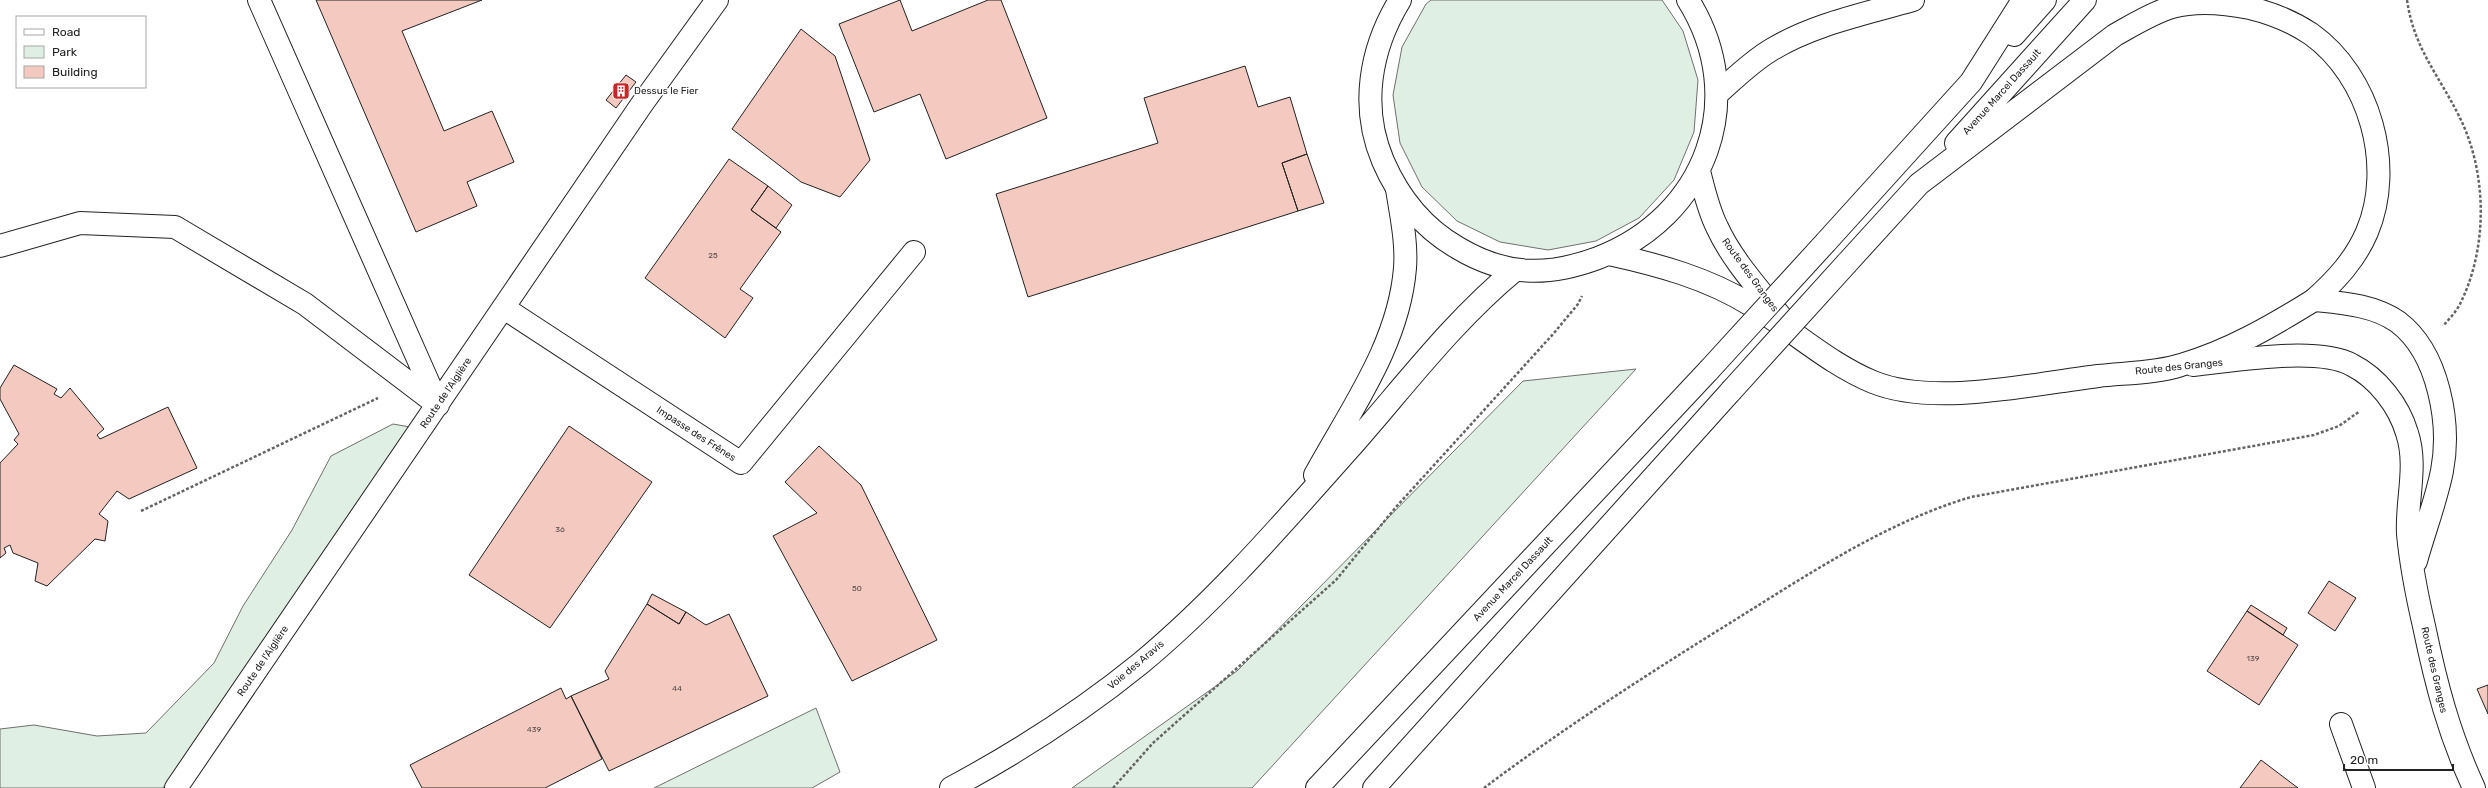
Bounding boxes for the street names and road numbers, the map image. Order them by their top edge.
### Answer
street label: Avenue Marcel Dassault [1960,47,2044,137]
street label: Route des Granges [1719,236,1781,314]
street label: Route de l'Aiglière [418,355,474,431]
street label: Route des Granges [2135,356,2223,378]
street label: Impasse des Frênes [654,404,738,464]
street label: Avenue Marcel Dassault [1471,534,1555,624]
street label: Route de l'Aiglière [235,623,291,699]
street label: Route des Granges [2418,626,2450,714]
street label: Voie des Aravis [1105,638,1167,692]

